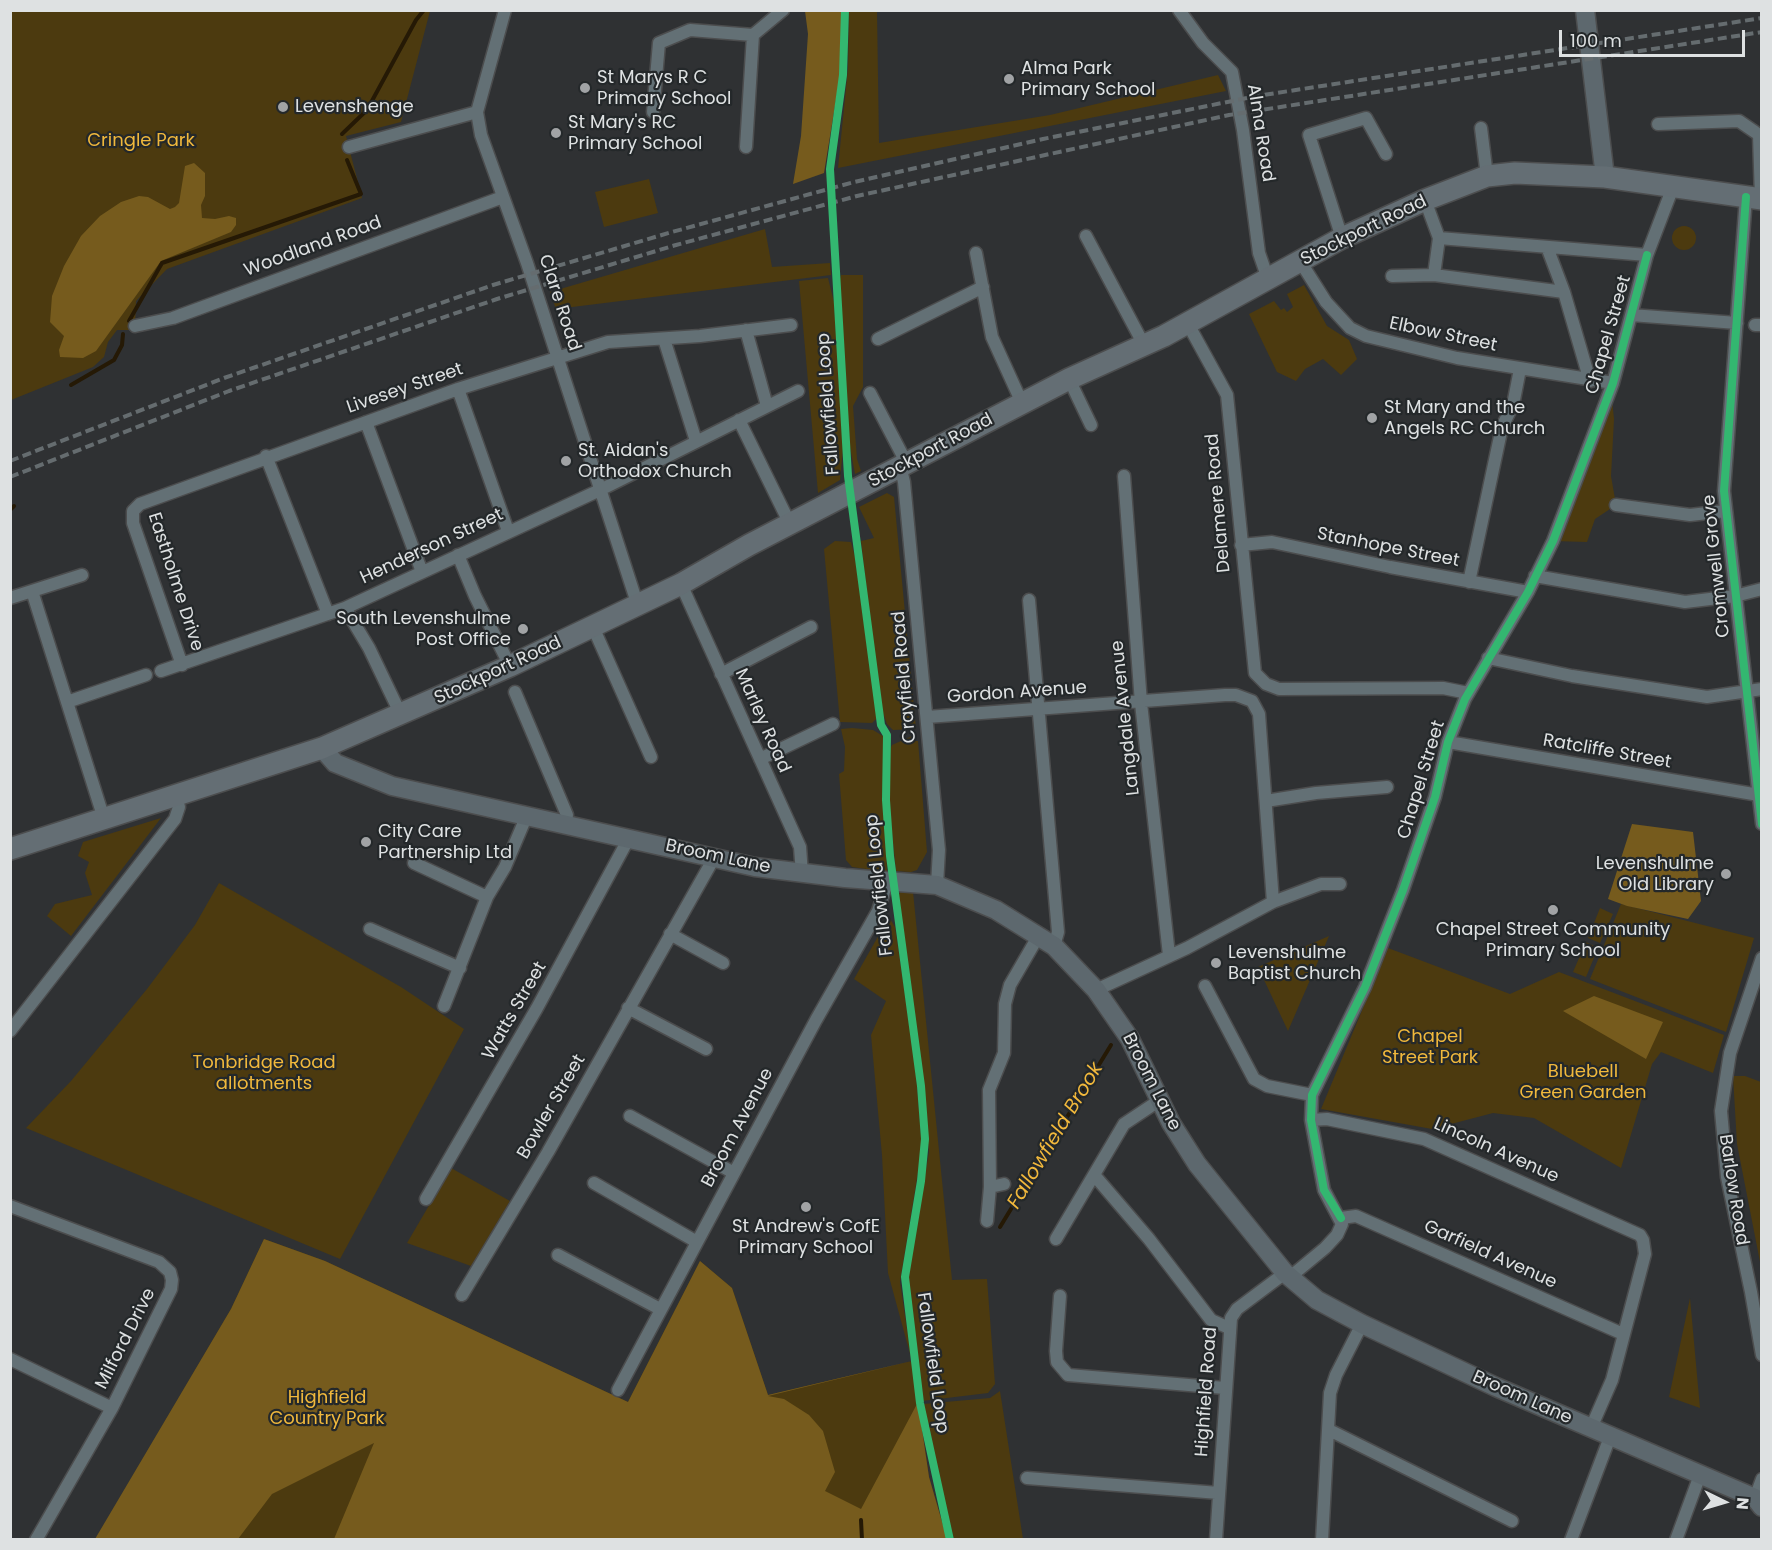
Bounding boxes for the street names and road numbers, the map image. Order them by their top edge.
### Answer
street label: Alma Road [1242,82,1278,184]
street label: Stockport Road [1298,191,1430,271]
street label: Woodland Road [241,212,385,282]
street label: Clare Road [533,252,585,354]
street label: Chapel Street [1582,273,1636,397]
street label: Elbow Street [1387,313,1499,357]
street label: Fallowfield Loop [813,332,845,476]
street label: Livesey Street [344,359,466,419]
street label: Stockport Road [865,409,997,493]
street label: Delamere Road [1202,432,1236,574]
street label: Cromwell Grove [1699,493,1735,639]
street label: Henderson Street [357,504,507,590]
street label: Eastholme Drive [142,510,208,654]
street label: Stanhope Street [1315,524,1461,572]
street label: Crayfield Road [888,610,922,744]
street label: Stockport Road [431,632,565,710]
street label: Langdale Avenue [1107,639,1145,797]
street label: Marley Road [729,666,795,776]
street label: Gordon Avenue [946,677,1088,709]
street label: Chapel Street [1394,718,1450,842]
street label: Ratcliffe Street [1541,730,1673,774]
street label: Fallowfield Loop [862,813,898,957]
street label: Broom Lane [664,835,772,879]
street label: Watts Street [478,958,552,1064]
street label: Broom Lane [1117,1030,1185,1134]
street label: Bowler Street [513,1051,591,1163]
street label: Broom Avenue [698,1065,778,1191]
street label: Lincoln Avenue [1430,1114,1562,1188]
street label: Barlow Road [1714,1133,1752,1247]
street label: Garfield Avenue [1420,1216,1560,1294]
street label: Milford Drive [91,1285,161,1393]
street label: Fallowfield Loop [911,1291,953,1435]
street label: Highfield Road [1192,1326,1222,1458]
street label: Broom Lane [1469,1366,1575,1430]

